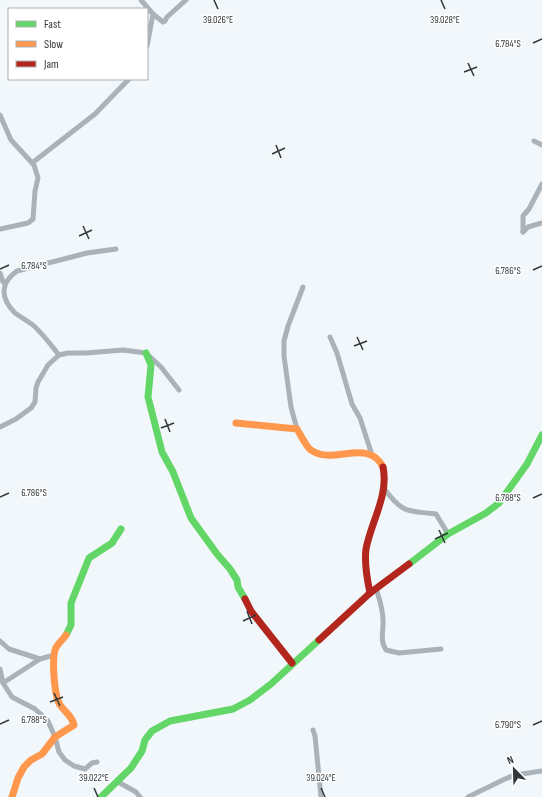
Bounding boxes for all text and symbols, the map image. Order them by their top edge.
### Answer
legend [8,8,148,80]
text: 39.026°E [203,14,233,26]
text: 39.028°E [430,14,460,26]
text: Fast [44,17,61,32]
text: Slow [44,37,63,52]
text: 6.784°S [495,38,521,50]
text: Jam [43,57,59,72]
text: 6.784°S [21,260,47,272]
text: 6.786°S [495,265,521,277]
text: 6.786°S [21,487,47,499]
text: 6.788°S [495,492,521,504]
text: 6.788°S [21,714,47,726]
text: 6.790°S [495,719,521,731]
north arrow [494,749,534,789]
text: N [505,753,516,767]
text: 39.022°E [79,772,109,784]
text: 39.024°E [306,772,336,784]

